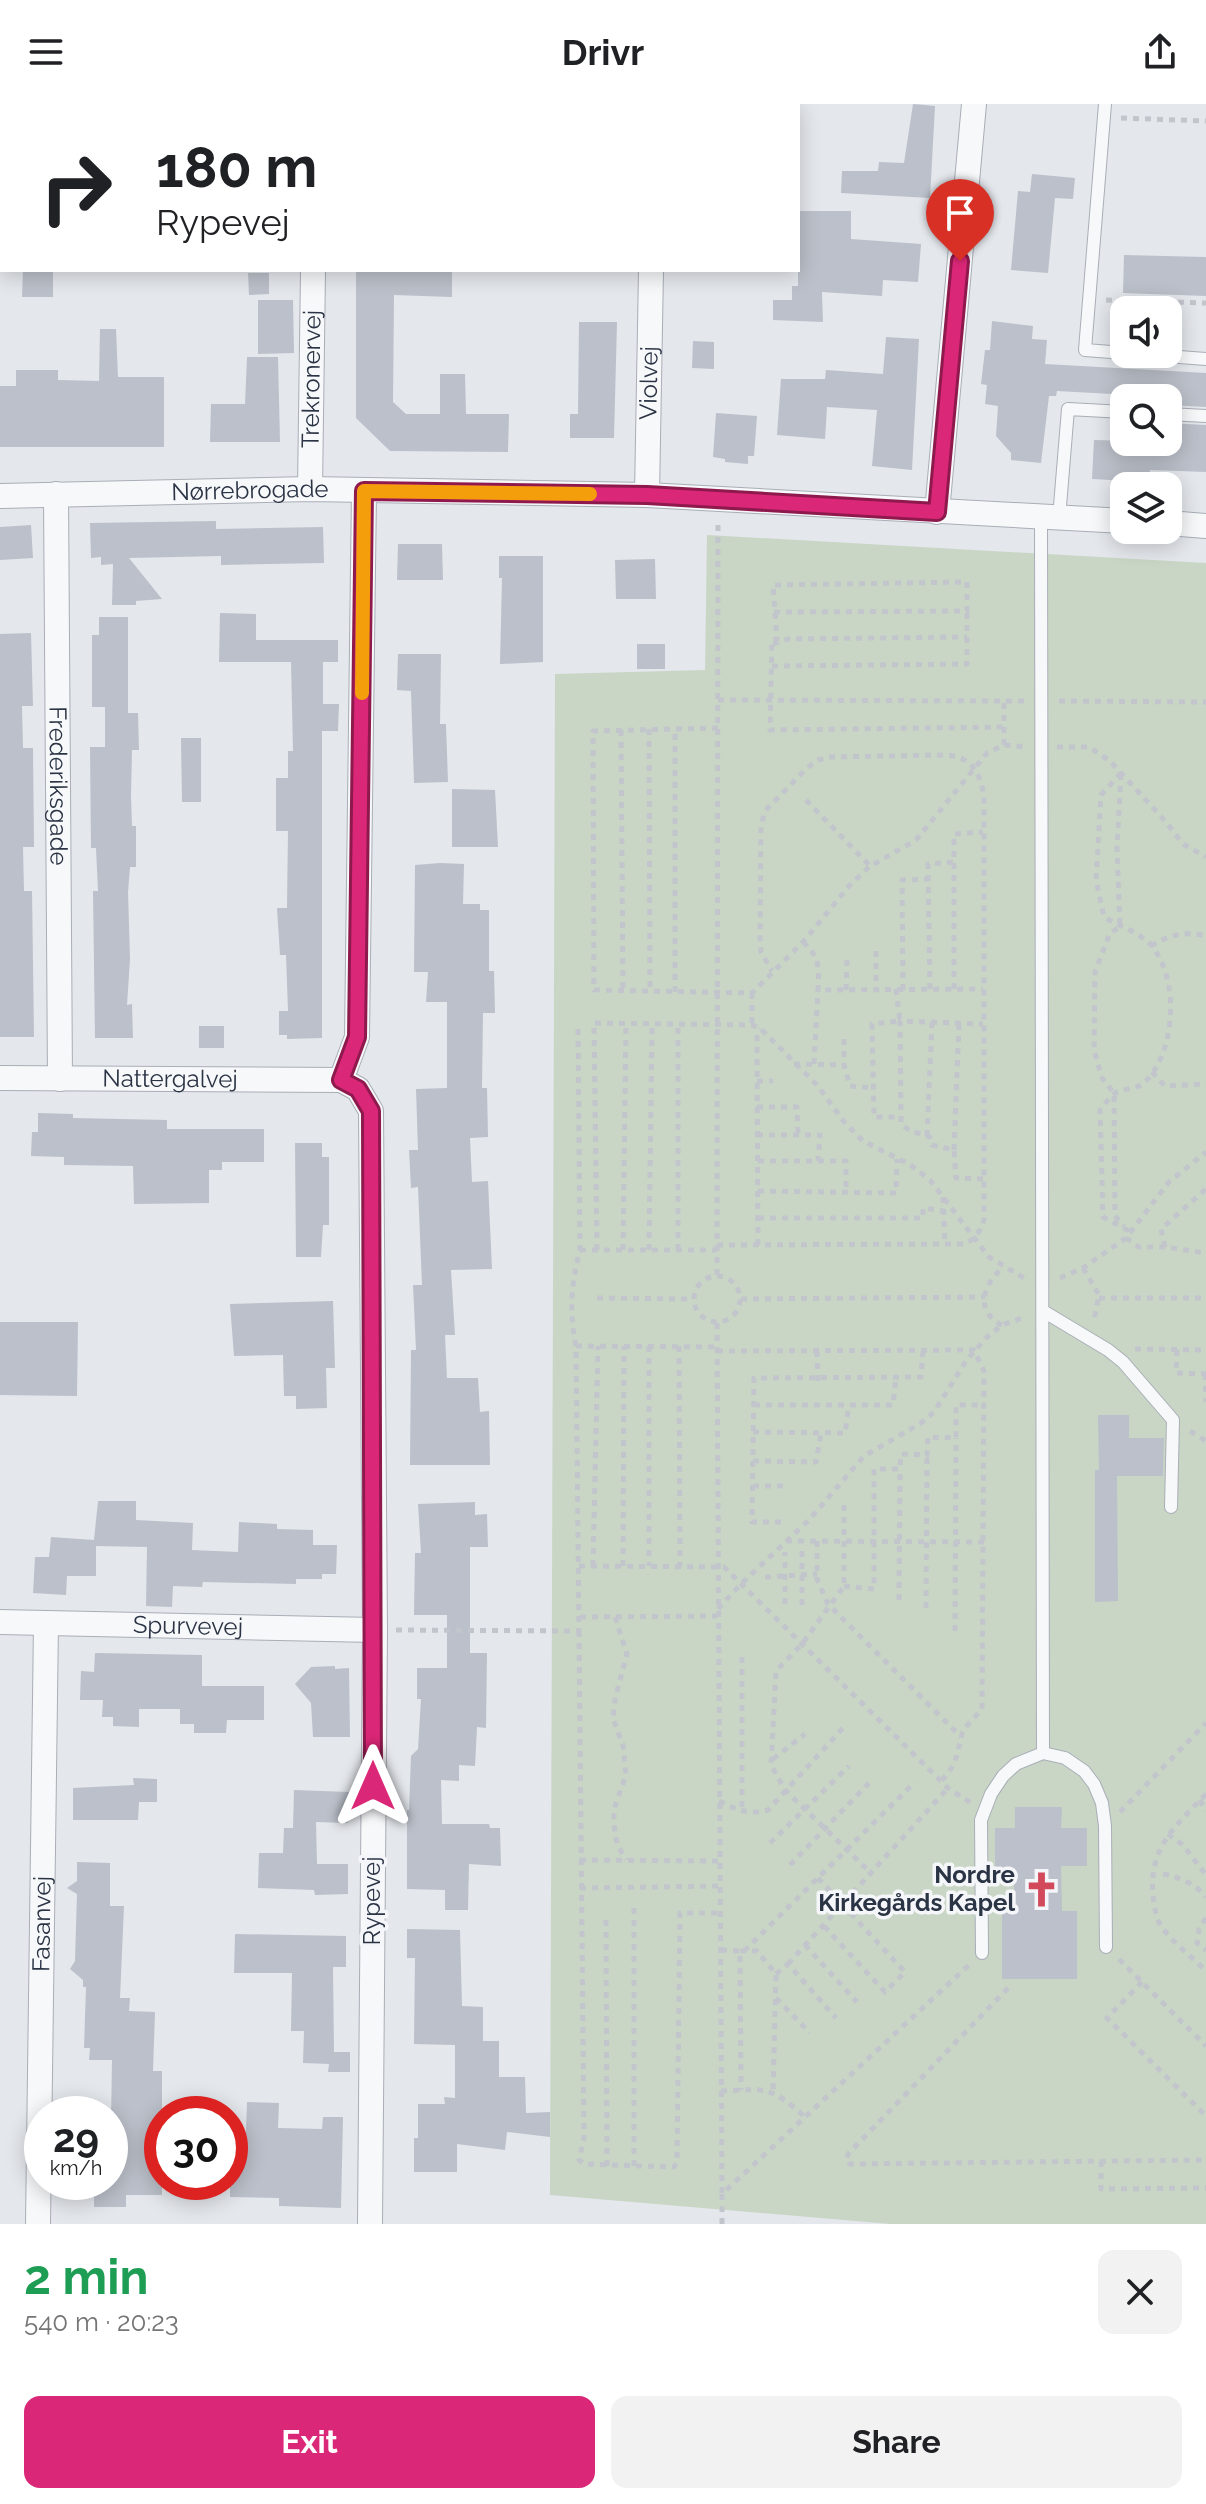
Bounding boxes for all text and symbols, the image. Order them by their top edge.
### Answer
icon: menu [24,30,68,74]
icon: share [1138,30,1182,74]
text: Drivr [562,31,644,73]
text: 180 m [156,134,317,200]
icon: right [24,136,128,240]
pin [926,179,994,261]
icon: arrive [938,191,982,235]
text: Rypevej [156,201,290,243]
map controls [1110,296,1182,544]
button: sound [1110,296,1182,368]
street label: Trekronervej [296,310,326,448]
street label: Violvej [633,346,664,420]
button: search [1110,384,1182,456]
button: layers [1110,472,1182,544]
street label: Nørrebrogade [171,474,329,506]
street label: Frederiksgade [43,706,74,866]
street label: Nattergalvej [102,1064,238,1093]
street label: Spurvevej [133,1610,243,1641]
position arrow [331,1744,415,1828]
street label: Rypevej [357,1856,386,1946]
place label: Nordre Kirkegårds Kapel [818,1860,1015,1917]
church icon: Nordre Kirkegårds Kapel [1022,1870,1060,1908]
street label: Fasanvej [26,1876,57,1972]
speed limit sign: 30 [144,2096,248,2200]
text: 29 [53,2114,99,2161]
text: km/h [50,2156,102,2180]
text: 2 min [24,2249,149,2305]
button: close [1098,2250,1182,2334]
text: 540 m · 20:23 [24,2307,179,2337]
button: Exit [24,2396,595,2488]
button: Share [611,2396,1182,2488]

